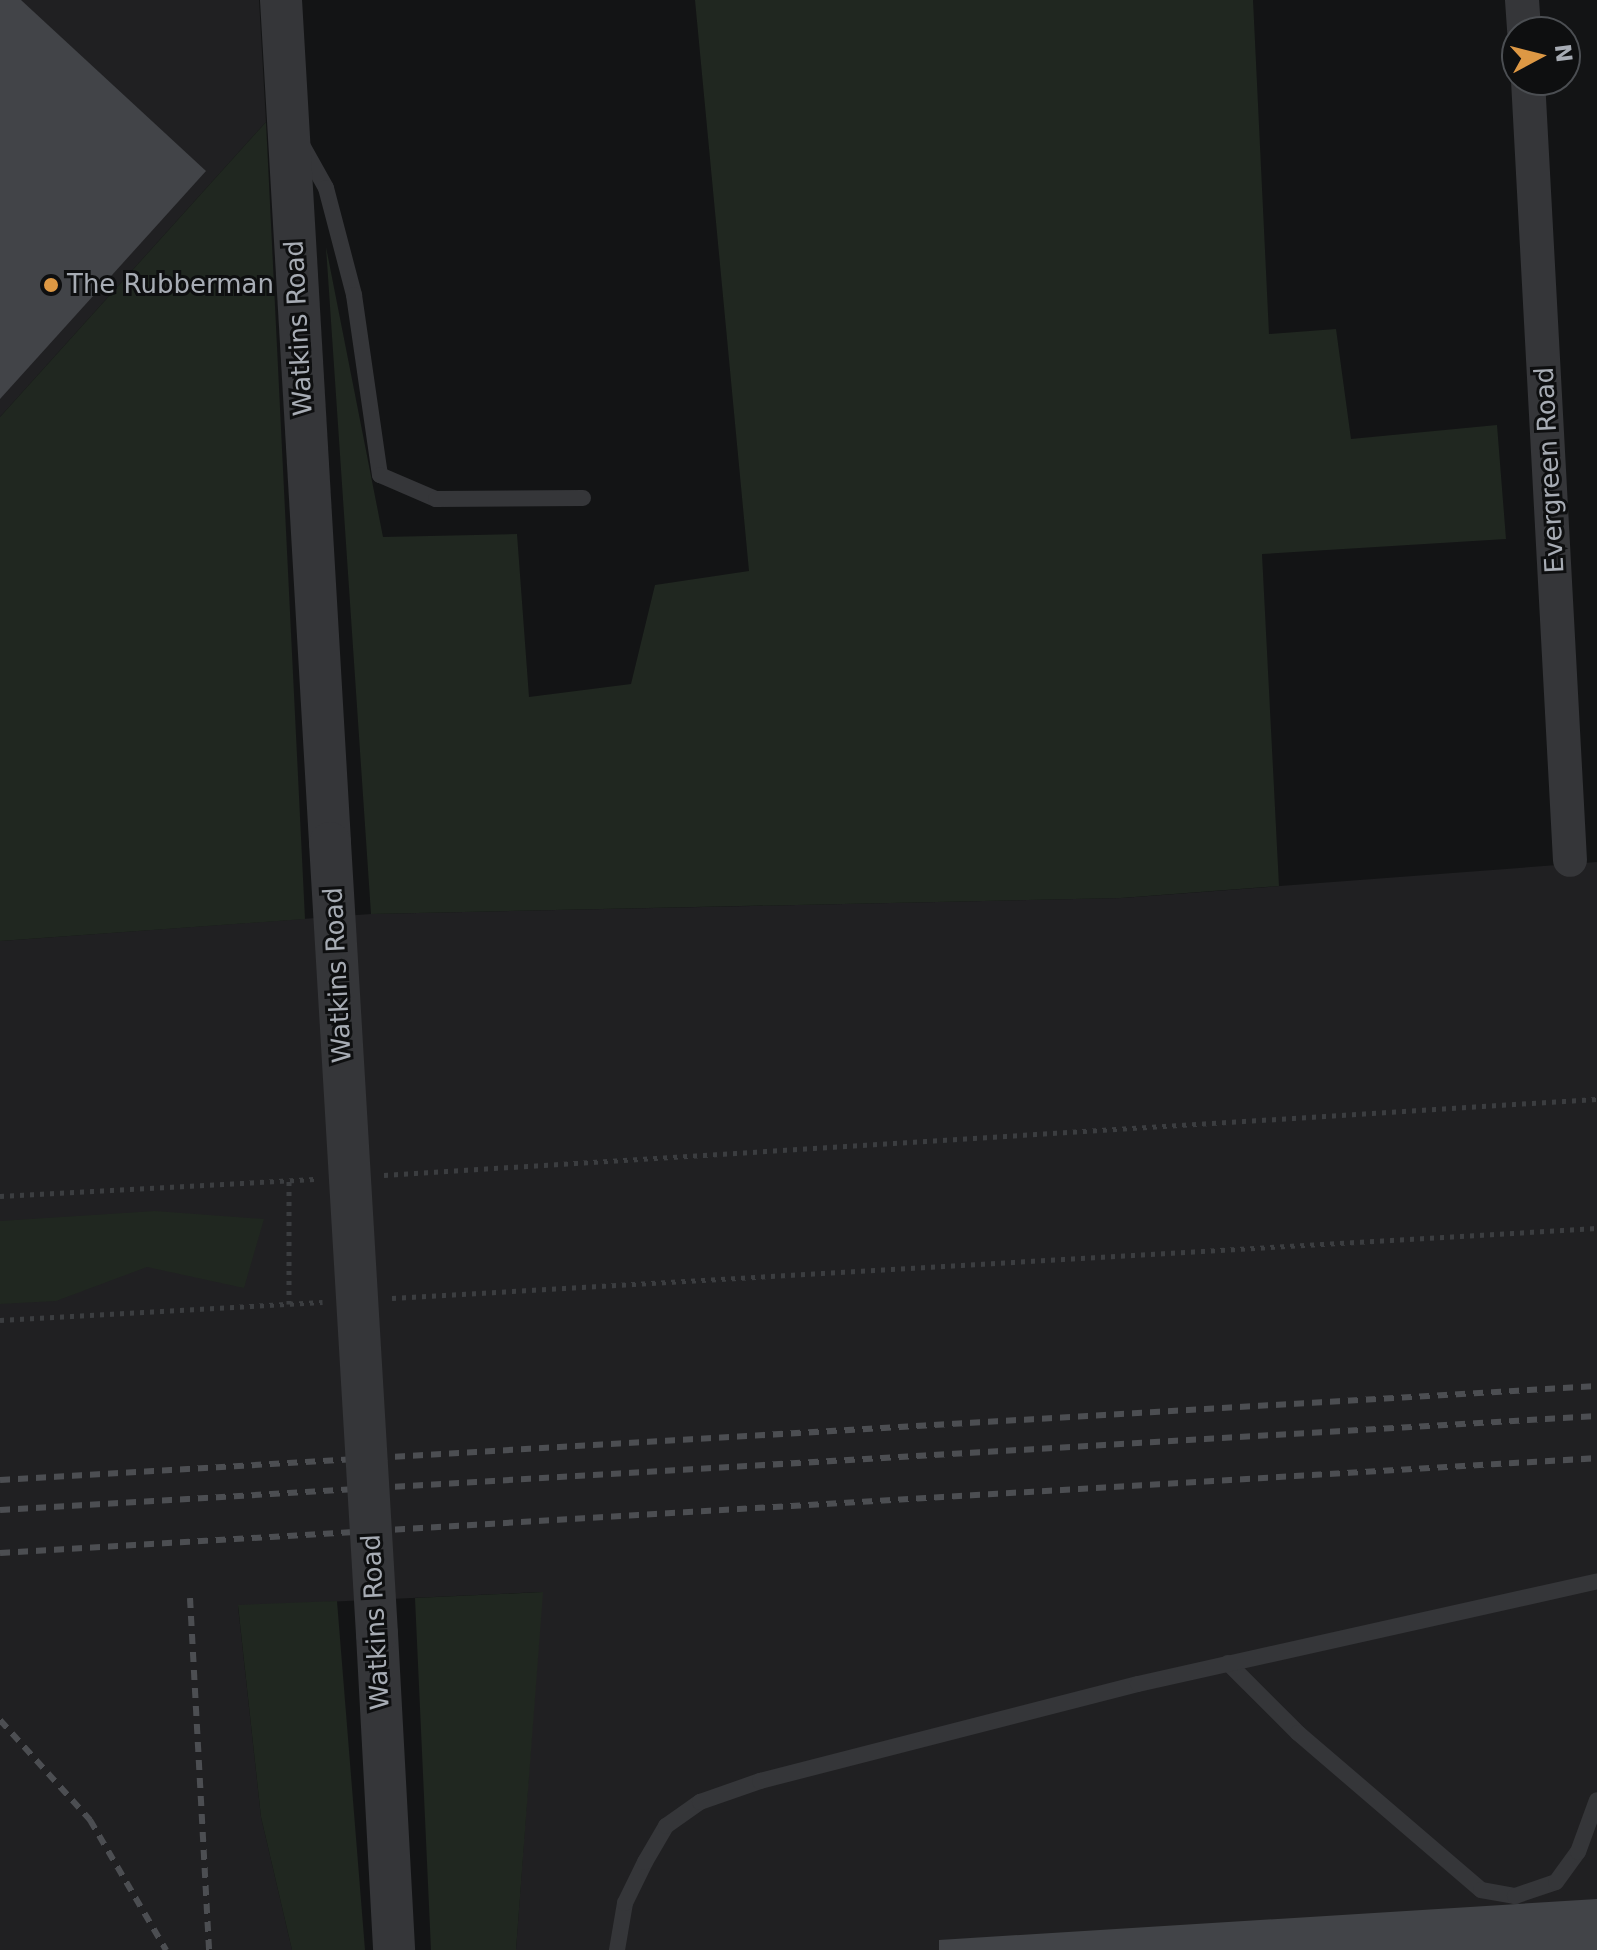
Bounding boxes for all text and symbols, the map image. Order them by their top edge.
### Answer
north arrow [1501,16,1581,96]
text: N [1550,43,1577,64]
street label: Watkins Road [279,239,319,417]
place label: The Rubberman [67,269,274,301]
marker: The Rubberman [42,276,60,294]
street label: Evergreen Road [1529,366,1571,574]
street label: Watkins Road [318,886,358,1064]
street label: Watkins Road [356,1533,396,1711]

